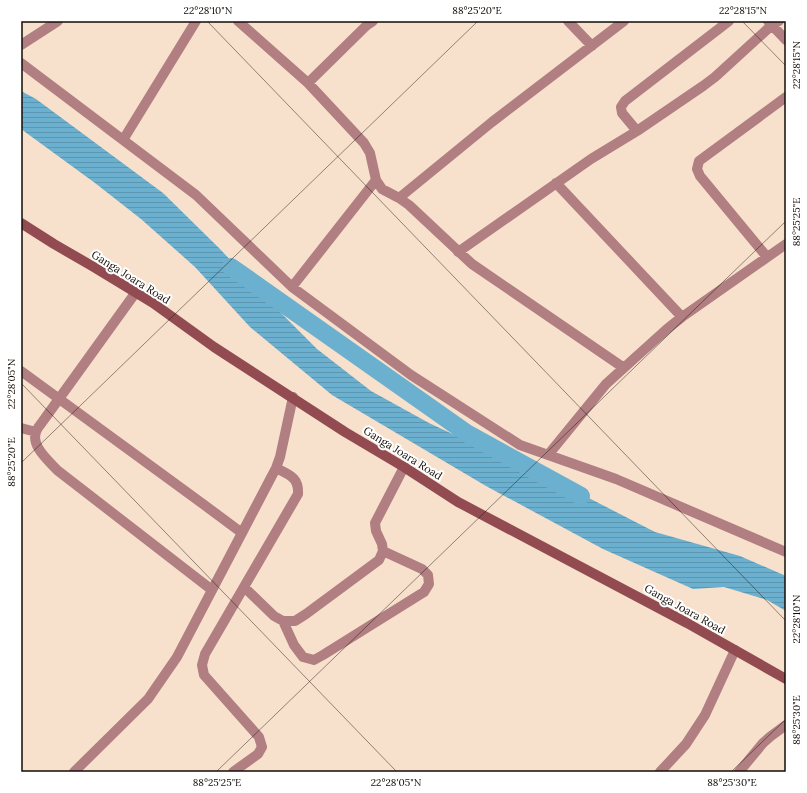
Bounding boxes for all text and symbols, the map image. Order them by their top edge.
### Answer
text: 22°28'10"N [184,4,233,17]
text: 88°25'20"E [452,4,502,17]
text: 22°28'15"N [719,4,767,17]
text: 22°28'15"N [790,41,803,89]
text: 88°25'25"E [790,198,803,246]
street label: Ganga Joara Road [89,247,173,307]
text: 22°28'05"N [5,358,18,409]
street label: Ganga Joara Road [361,423,445,483]
text: 88°25'20"E [5,437,18,487]
street label: Ganga Joara Road [642,581,728,637]
text: 22°28'10"N [790,594,803,643]
text: 88°25'30"E [790,695,803,745]
text: 88°25'25"E [193,776,241,789]
text: 22°28'05"N [371,776,422,789]
text: 88°25'30"E [707,776,757,789]

